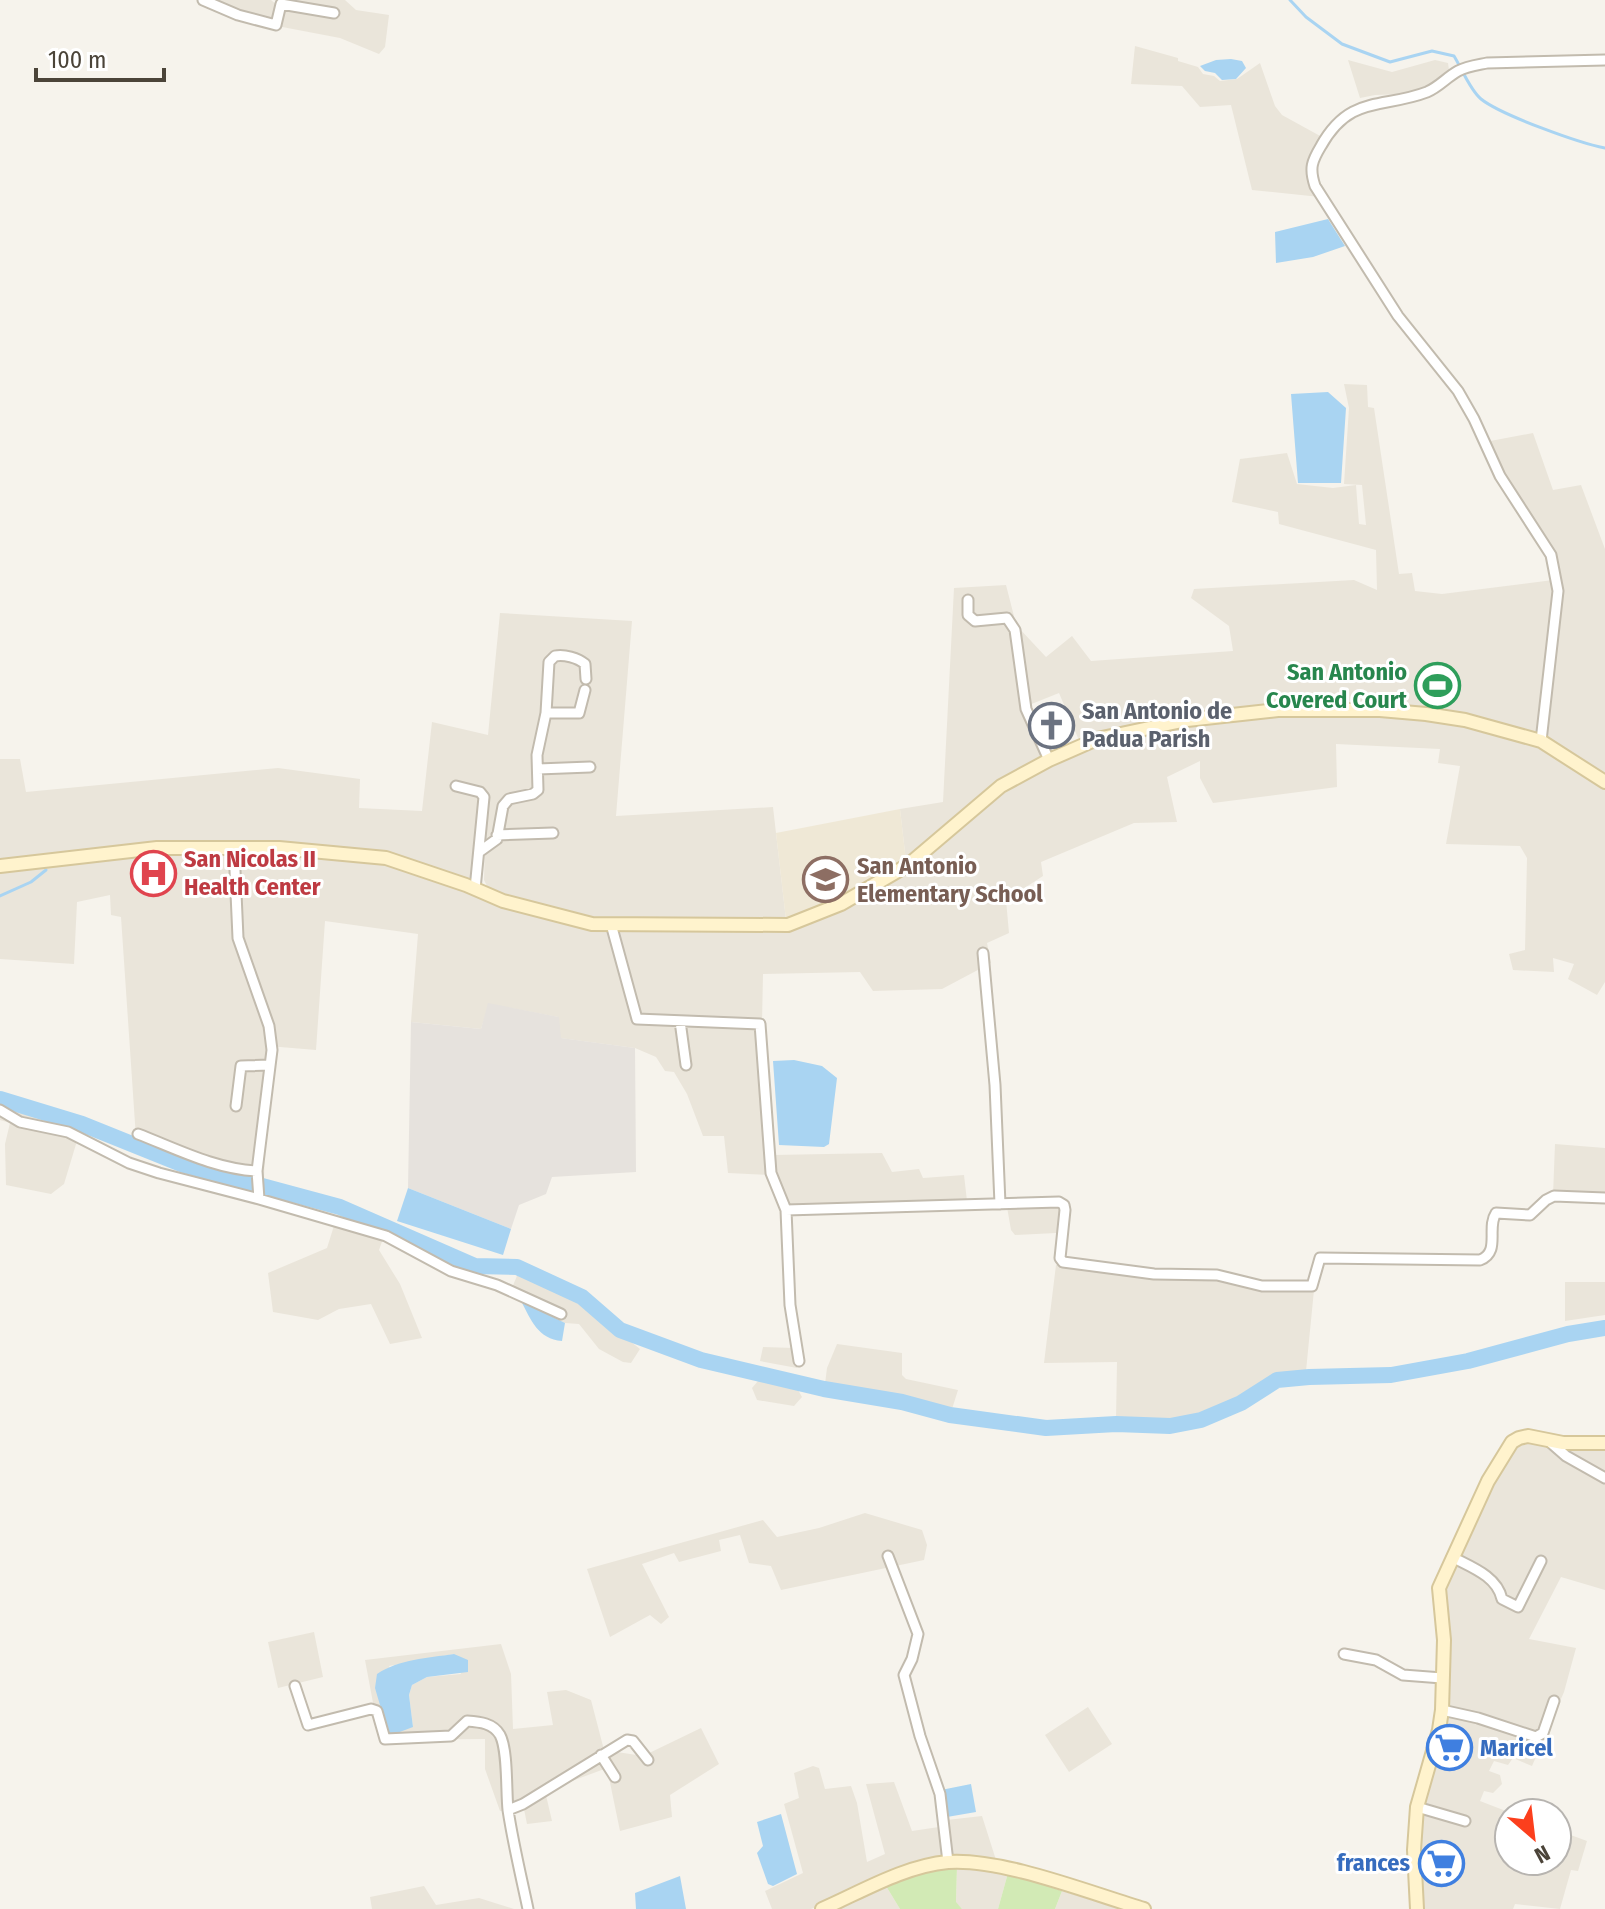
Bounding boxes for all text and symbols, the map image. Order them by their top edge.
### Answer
scale bar [36,32,164,82]
text: 100 m [48,46,106,74]
place label: San Antonio Covered Court [1266,658,1408,714]
sports icon: San Antonio Covered Court [1414,662,1462,710]
place label: San Antonio de Padua Parish [1082,697,1232,753]
church icon: San Antonio de Padua Parish [1027,701,1075,749]
place label: San Nicolas II Health Center [184,845,321,901]
hospital icon: San Nicolas II Health Center [129,849,177,897]
place label: San Antonio Elementary School [857,852,1043,908]
school or university icon: San Antonio Elementary School [802,856,850,904]
supermarket icon: Maricel [1425,1724,1473,1772]
place label: Maricel [1480,1734,1553,1762]
north arrow [1493,1797,1573,1877]
supermarket icon: frances [1417,1839,1465,1887]
text: N [1530,1839,1554,1869]
place label: frances [1337,1849,1410,1877]

